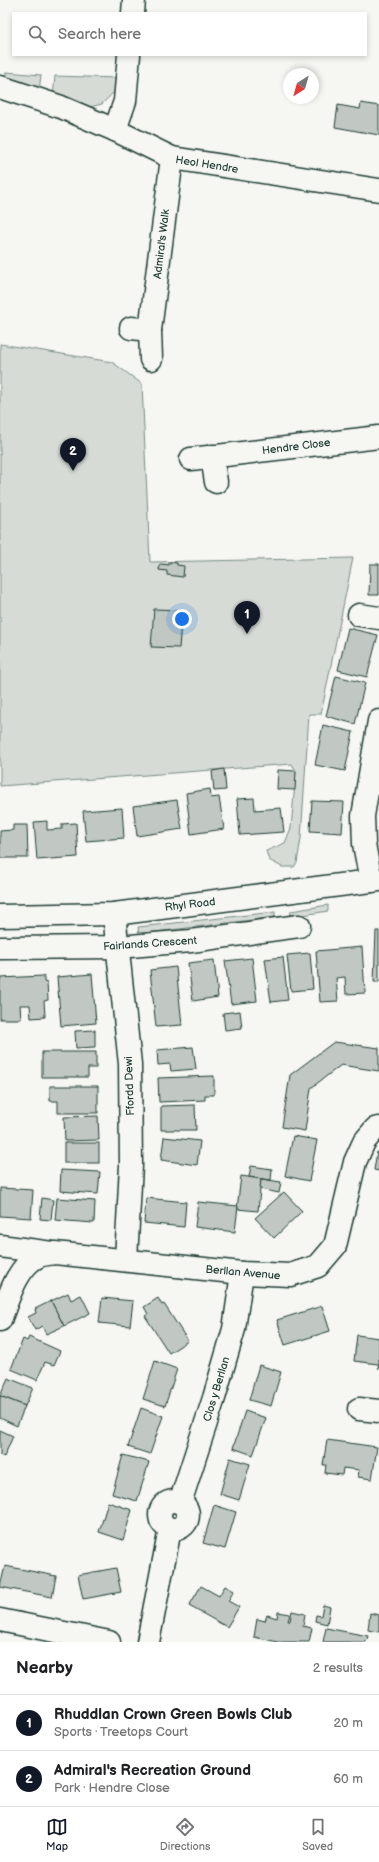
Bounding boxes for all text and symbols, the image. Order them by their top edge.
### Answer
search box [12,12,367,56]
icon: search [26,23,48,45]
text: Search here [58,25,141,44]
north arrow [283,68,319,104]
street label: Heol Hendre [174,153,240,176]
street label: Admiral's Walk [151,208,172,280]
street label: Hendre Close [261,436,331,457]
pin: 2 [60,438,86,471]
pin: 1 [234,601,260,634]
your location [172,609,192,629]
street label: Rhyl Road [164,895,216,914]
street label: Fairlands Crescent [103,934,198,953]
street label: Ffordd Dewi [122,1056,137,1116]
street label: Berllan Avenue [205,1263,281,1282]
street label: Clos y Berllan [200,1355,232,1423]
text: Nearby [16,1658,73,1678]
text: 2 results [313,1660,363,1676]
text: Rhuddlan Crown Green Bowls Club [54,1705,292,1724]
text: 1 [26,1715,32,1731]
text: 20 m [333,1715,363,1731]
text: Sports · Treetops Court [54,1724,188,1740]
text: Admiral's Recreation Ground [54,1761,251,1780]
text: 2 [25,1771,33,1787]
text: 60 m [333,1771,363,1787]
text: Park · Hendre Close [54,1780,170,1796]
tab: Map [46,1816,68,1853]
tab: Directions [160,1816,210,1853]
tab: Saved [302,1816,333,1853]

